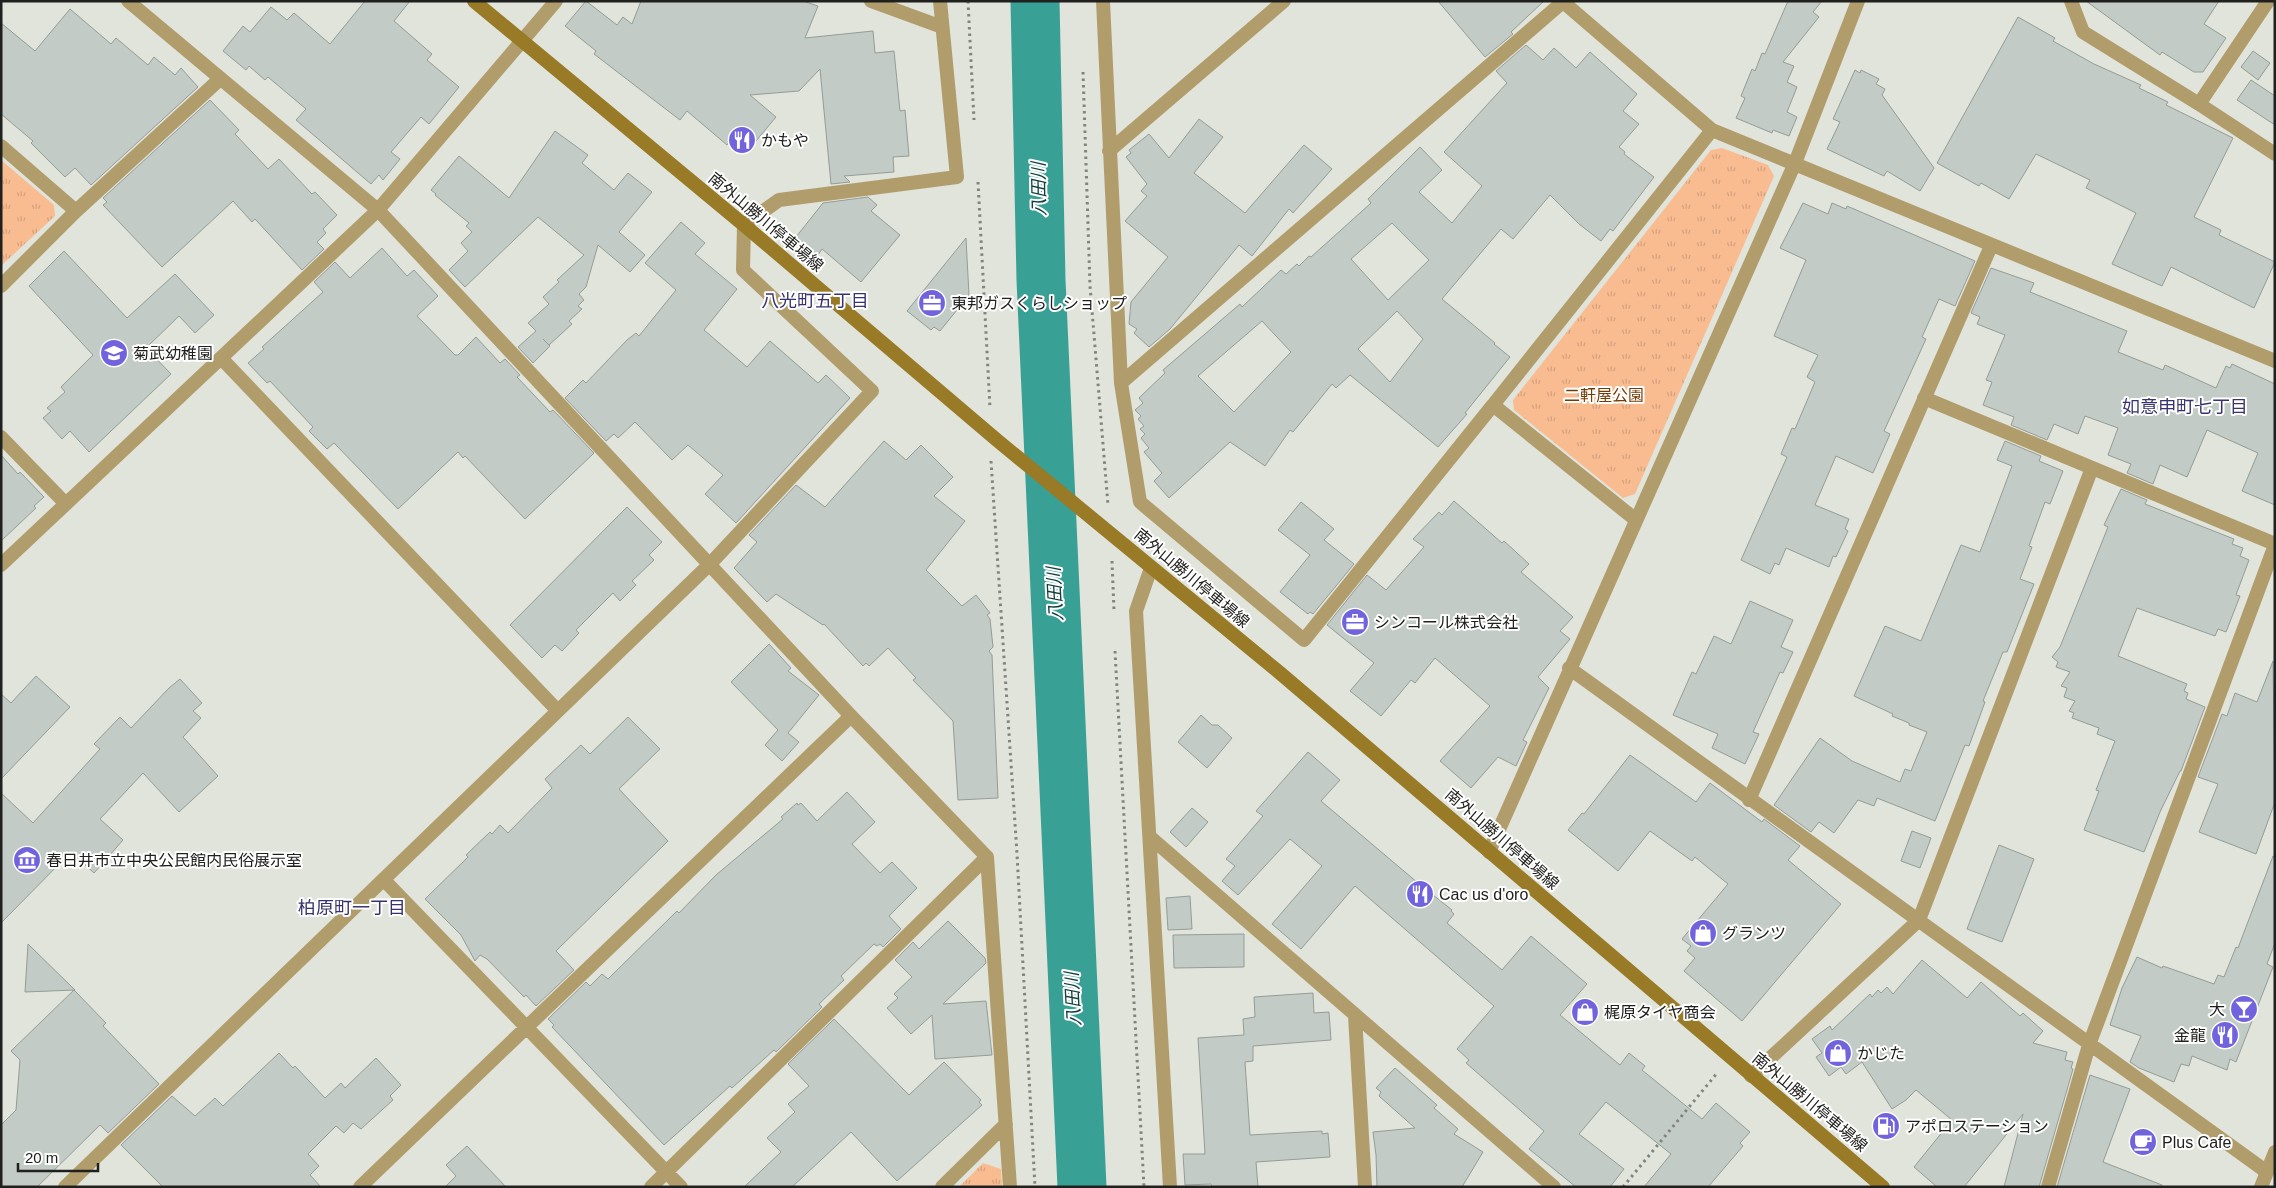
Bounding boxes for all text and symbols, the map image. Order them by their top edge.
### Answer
restaurant icon: かもや [727,125,757,155]
place label: かもや [761,132,809,149]
water label: 八田川 [1028,160,1049,216]
street label: 南外山勝川停車場線 [705,169,827,275]
office icon: 東邦ガスくらしショップ [917,288,947,318]
district label: 八光町五丁目 [761,291,869,311]
place label: 東邦ガスくらしショップ [951,295,1127,312]
school or university icon: 菊武幼稚園 [99,338,129,368]
place label: 菊武幼稚園 [133,345,213,362]
park label: 二軒屋公園 [1564,387,1644,404]
district label: 如意申町七丁目 [2122,397,2248,417]
street label: 南外山勝川停車場線 [1131,525,1253,631]
water label: 八田川 [1043,565,1066,621]
office icon: シンコール株式会社 [1340,607,1370,637]
place label: シンコール株式会社 [1374,614,1518,631]
street label: 南外山勝川停車場線 [1442,785,1562,893]
museum icon: 春日井市立中央公民館内民俗展示室 [12,845,42,875]
place label: 春日井市立中央公民館内民俗展示室 [46,852,302,869]
restaurant icon: Cac us d'oro [1405,879,1435,909]
place label: Cac us d'oro [1439,886,1528,903]
district label: 柏原町一丁目 [298,898,406,918]
shop icon: グランツ [1688,918,1718,948]
place label: グランツ [1722,925,1786,942]
water label: 八田川 [1061,970,1084,1026]
bar icon: 大 [2229,994,2259,1024]
shop icon: 梶原タイヤ商会 [1570,997,1600,1027]
place label: 大 [2209,1001,2225,1018]
place label: 梶原タイヤ商会 [1604,1004,1716,1021]
restaurant icon: 金龍 [2210,1020,2240,1050]
place label: 金龍 [2174,1027,2206,1044]
shop icon: かじた [1823,1038,1853,1068]
place label: かじた [1857,1045,1905,1062]
street label: 南外山勝川停車場線 [1749,1049,1871,1155]
fuel station icon: アポロステーション [1871,1111,1901,1141]
place label: アポロステーション [1905,1118,2049,1135]
cafe icon: Plus Cafe [2128,1127,2158,1157]
place label: Plus Cafe [2162,1134,2231,1151]
scale bar [18,1140,98,1172]
text: 20 m [25,1149,58,1166]

